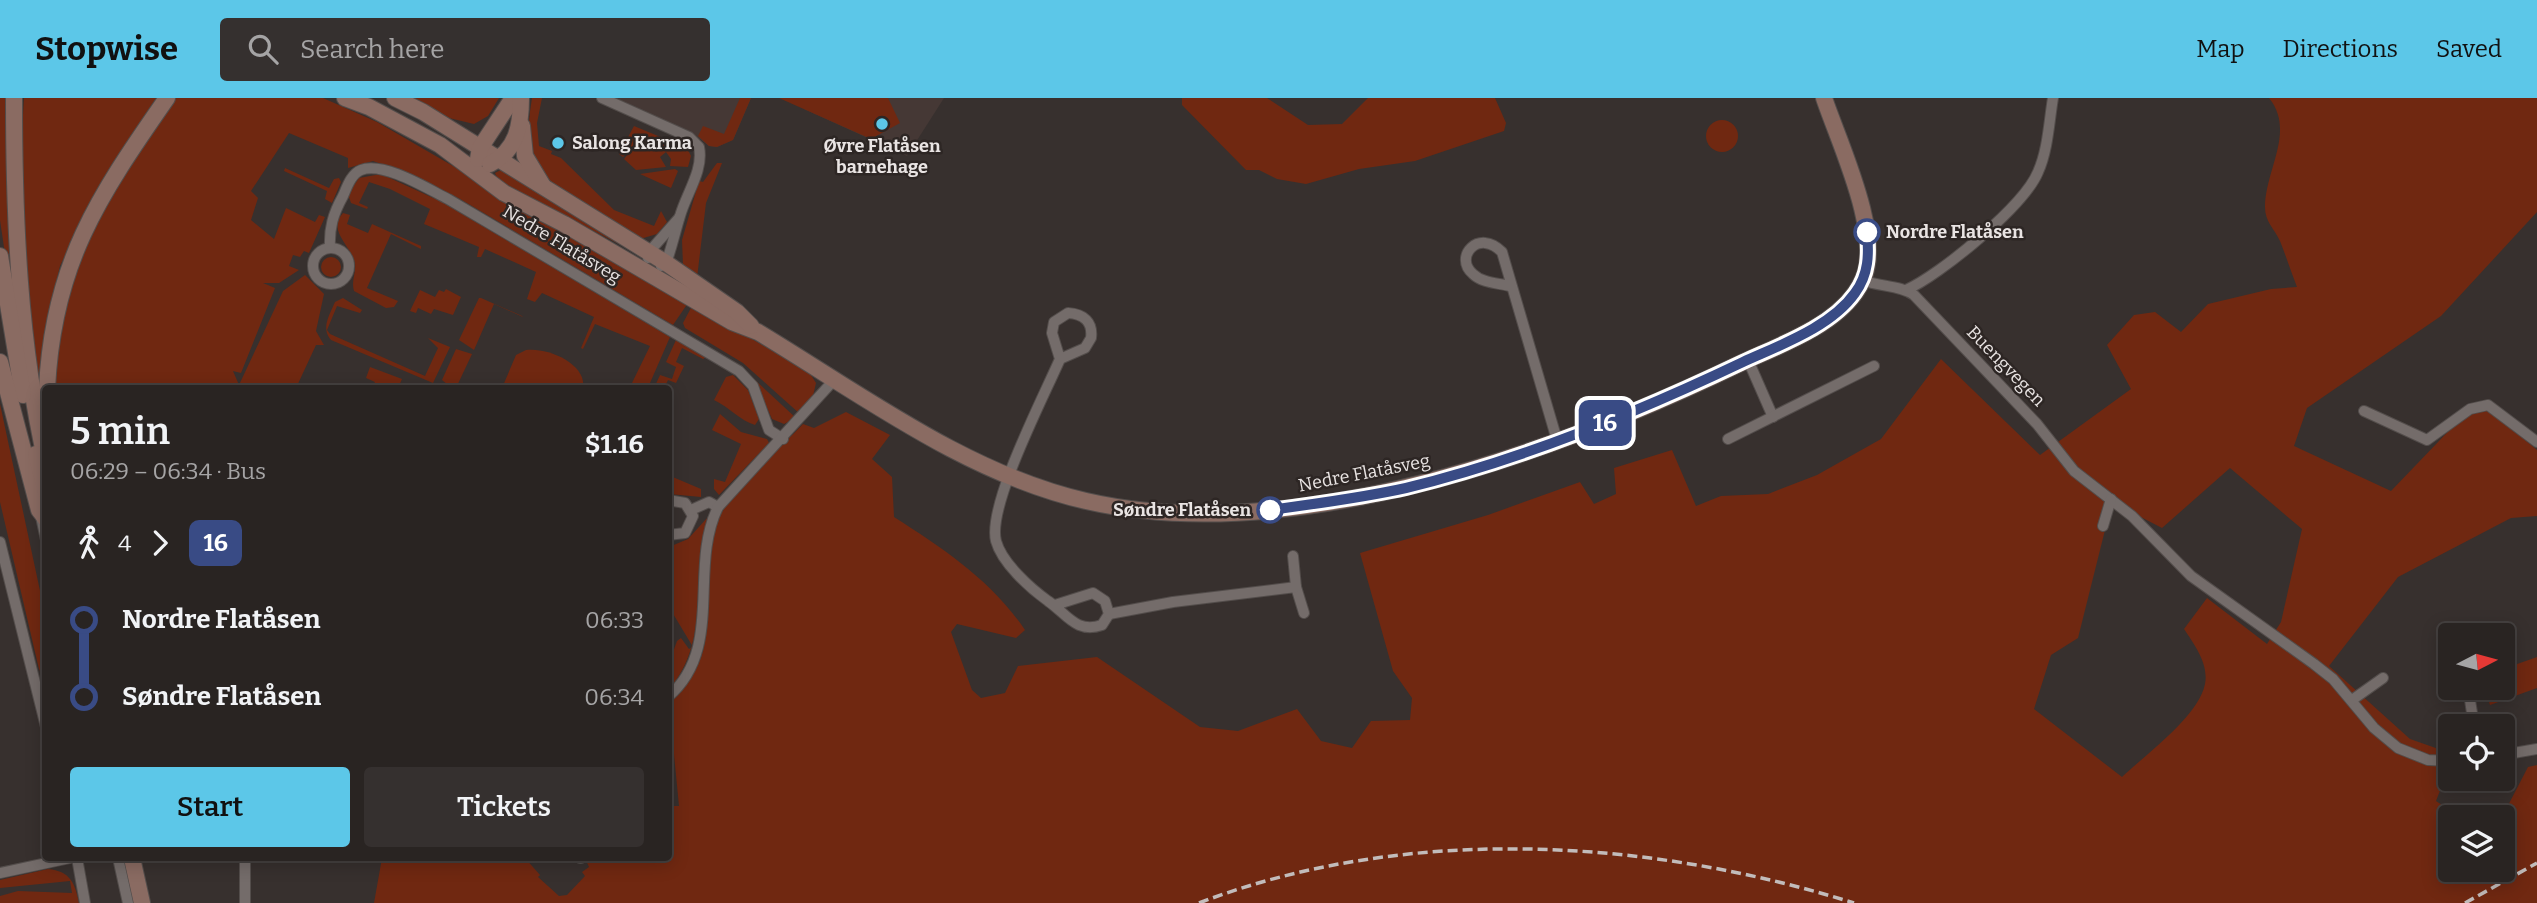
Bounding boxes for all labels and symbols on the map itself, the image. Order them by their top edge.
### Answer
marker: Øvre Flatåsen barnehage [874,116,890,132]
place label: Salong Karma [572,132,692,154]
marker: Salong Karma [550,135,566,151]
place label: Øvre Flatåsen barnehage [823,135,941,178]
street label: Nedre Flatåsveg [499,200,625,288]
marker: Nordre Flatåsen [1854,219,1880,245]
place label: Nordre Flatåsen [1886,221,2024,243]
street label: Buengvegen [1962,321,2050,411]
line badge: 16 [1574,400,1636,446]
street label: Nedre Flatåsveg [1296,449,1432,497]
marker: Søndre Flatåsen [1257,497,1283,523]
place label: Søndre Flatåsen [1113,499,1251,521]
north arrow [2438,623,2515,700]

